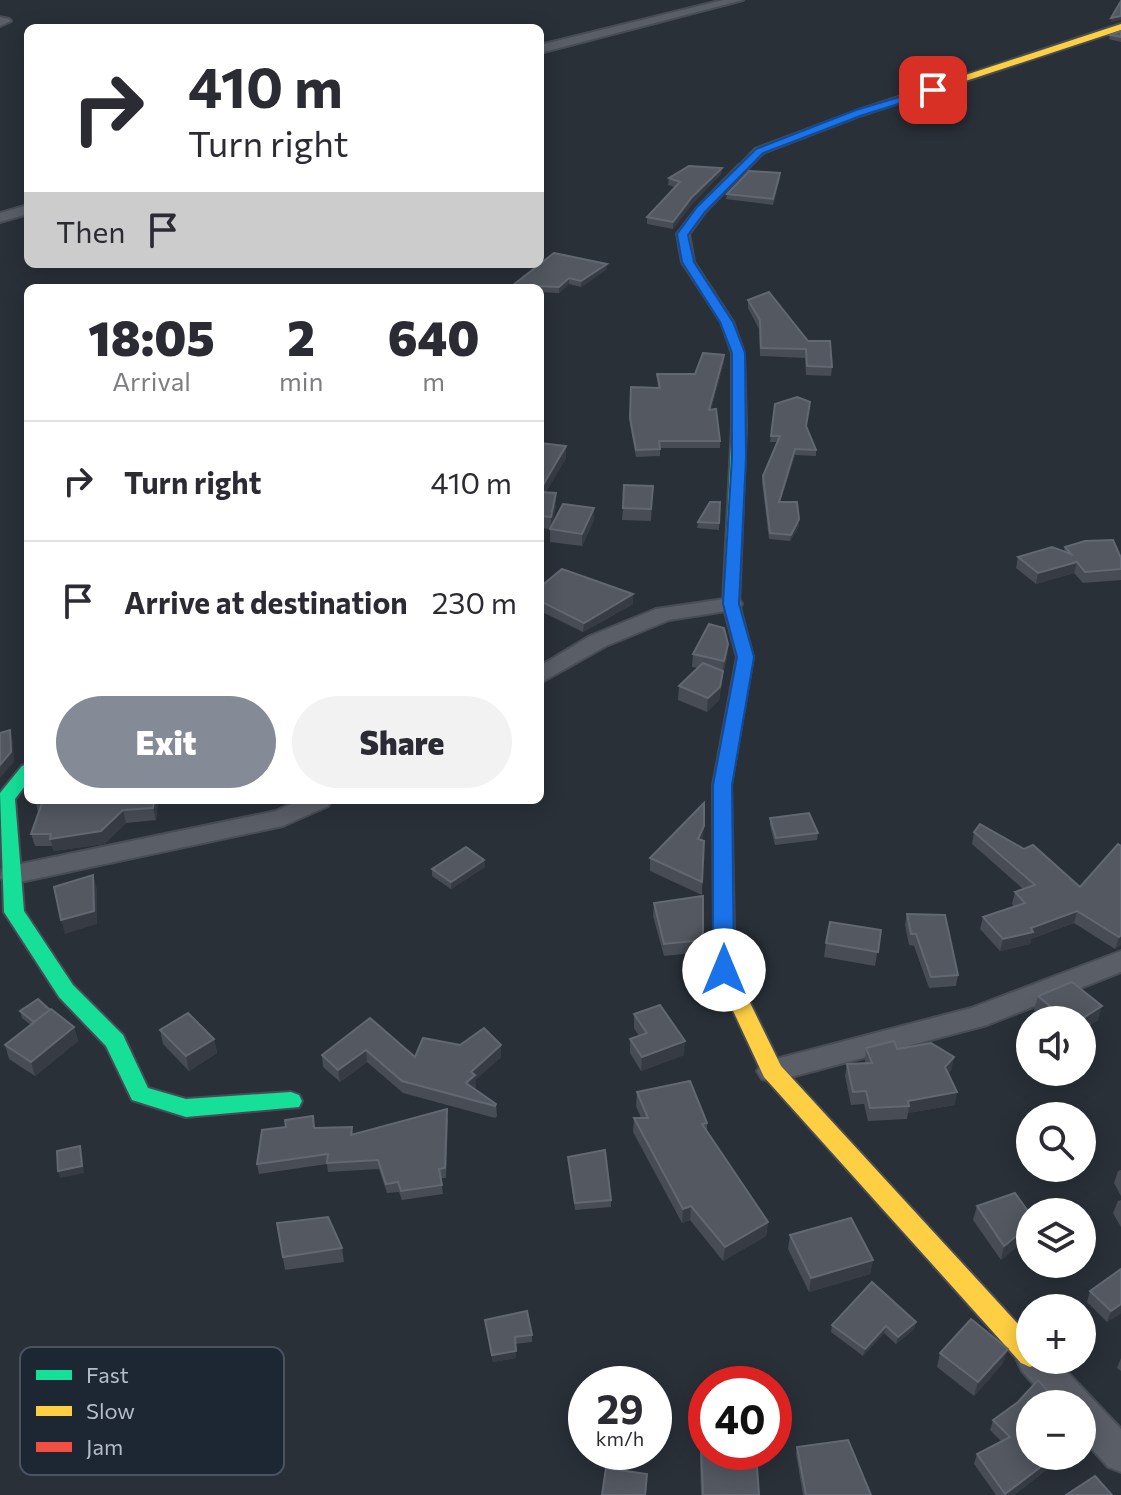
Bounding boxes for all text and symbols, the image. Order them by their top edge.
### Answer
text: 410 m [188,51,343,120]
icon: right [56,56,160,160]
pin [899,56,967,124]
icon: arrive [911,68,955,112]
text: Turn right [188,120,349,164]
icon: arrive [141,208,185,252]
text: Then [56,212,125,249]
text: 18:05 [88,307,215,366]
text: 2 [287,307,315,366]
text: 640 [388,307,480,366]
text: Arrival [112,365,191,396]
text: min [279,365,323,396]
text: m [422,365,445,396]
icon: right [56,459,100,503]
text: Turn right [124,463,261,500]
text: 410 m [431,463,512,500]
icon: arrive [56,579,100,623]
text: Arrive at destination [124,583,408,620]
text: 230 m [432,583,517,620]
button: Exit [56,696,276,788]
button: Share [292,696,512,788]
position arrow [682,928,766,1012]
map controls [1016,1006,1096,1470]
button: sound [1016,1006,1096,1086]
button: search [1016,1102,1096,1182]
button: layers [1016,1198,1096,1278]
button: + [1016,1294,1096,1374]
legend [20,1347,284,1475]
text: Fast [86,1361,129,1388]
speed limit sign: 40 [688,1366,792,1470]
text: 29 [596,1383,644,1432]
button: − [1016,1390,1096,1470]
text: Slow [86,1397,135,1424]
text: km/h [596,1426,644,1450]
text: Jam [86,1433,123,1460]

